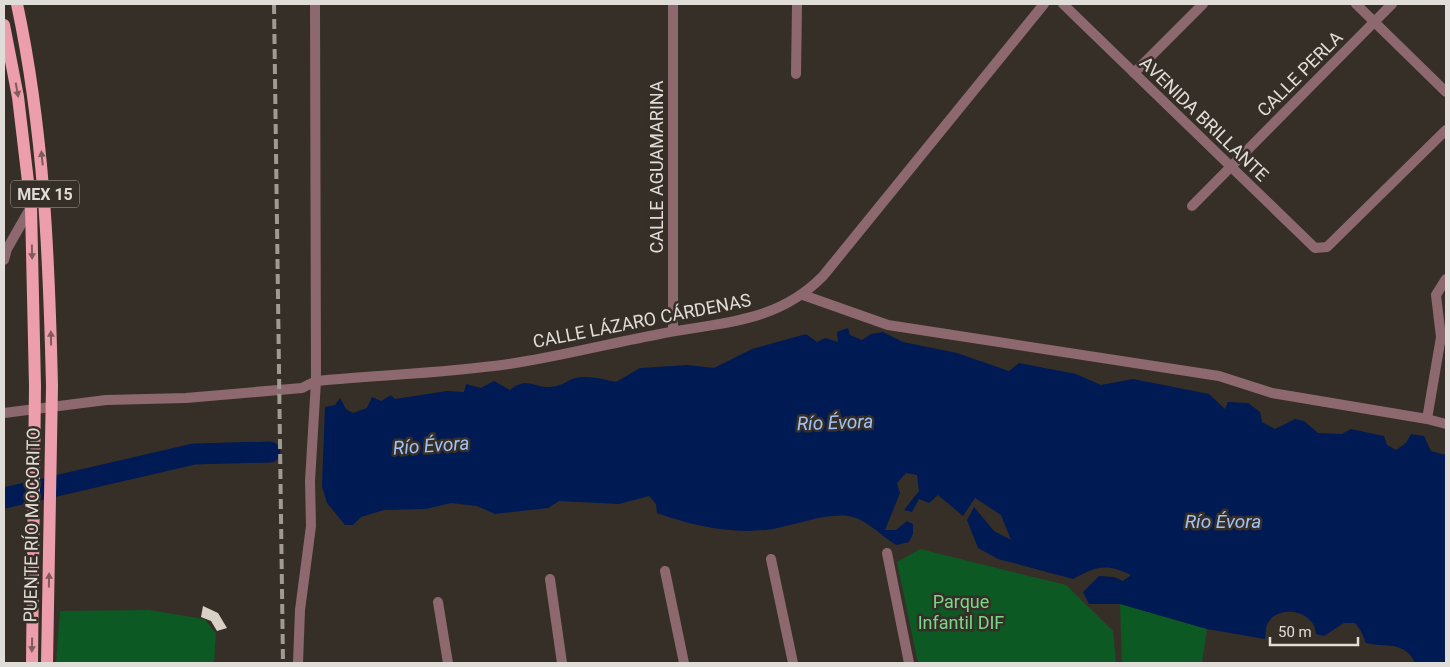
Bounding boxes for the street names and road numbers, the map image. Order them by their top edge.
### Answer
street label: CALLE PERLA [1253,27,1347,121]
street label: AVENIDA BRILLANTE [1136,52,1273,185]
street label: CALLE AGUAMARINA [646,80,667,254]
road number: MEX 15 [11,180,79,208]
street label: CALLE LÁZARO CÁRDENAS [531,289,753,352]
street label: PUENTE RÍO MOCORITO [19,427,44,623]

